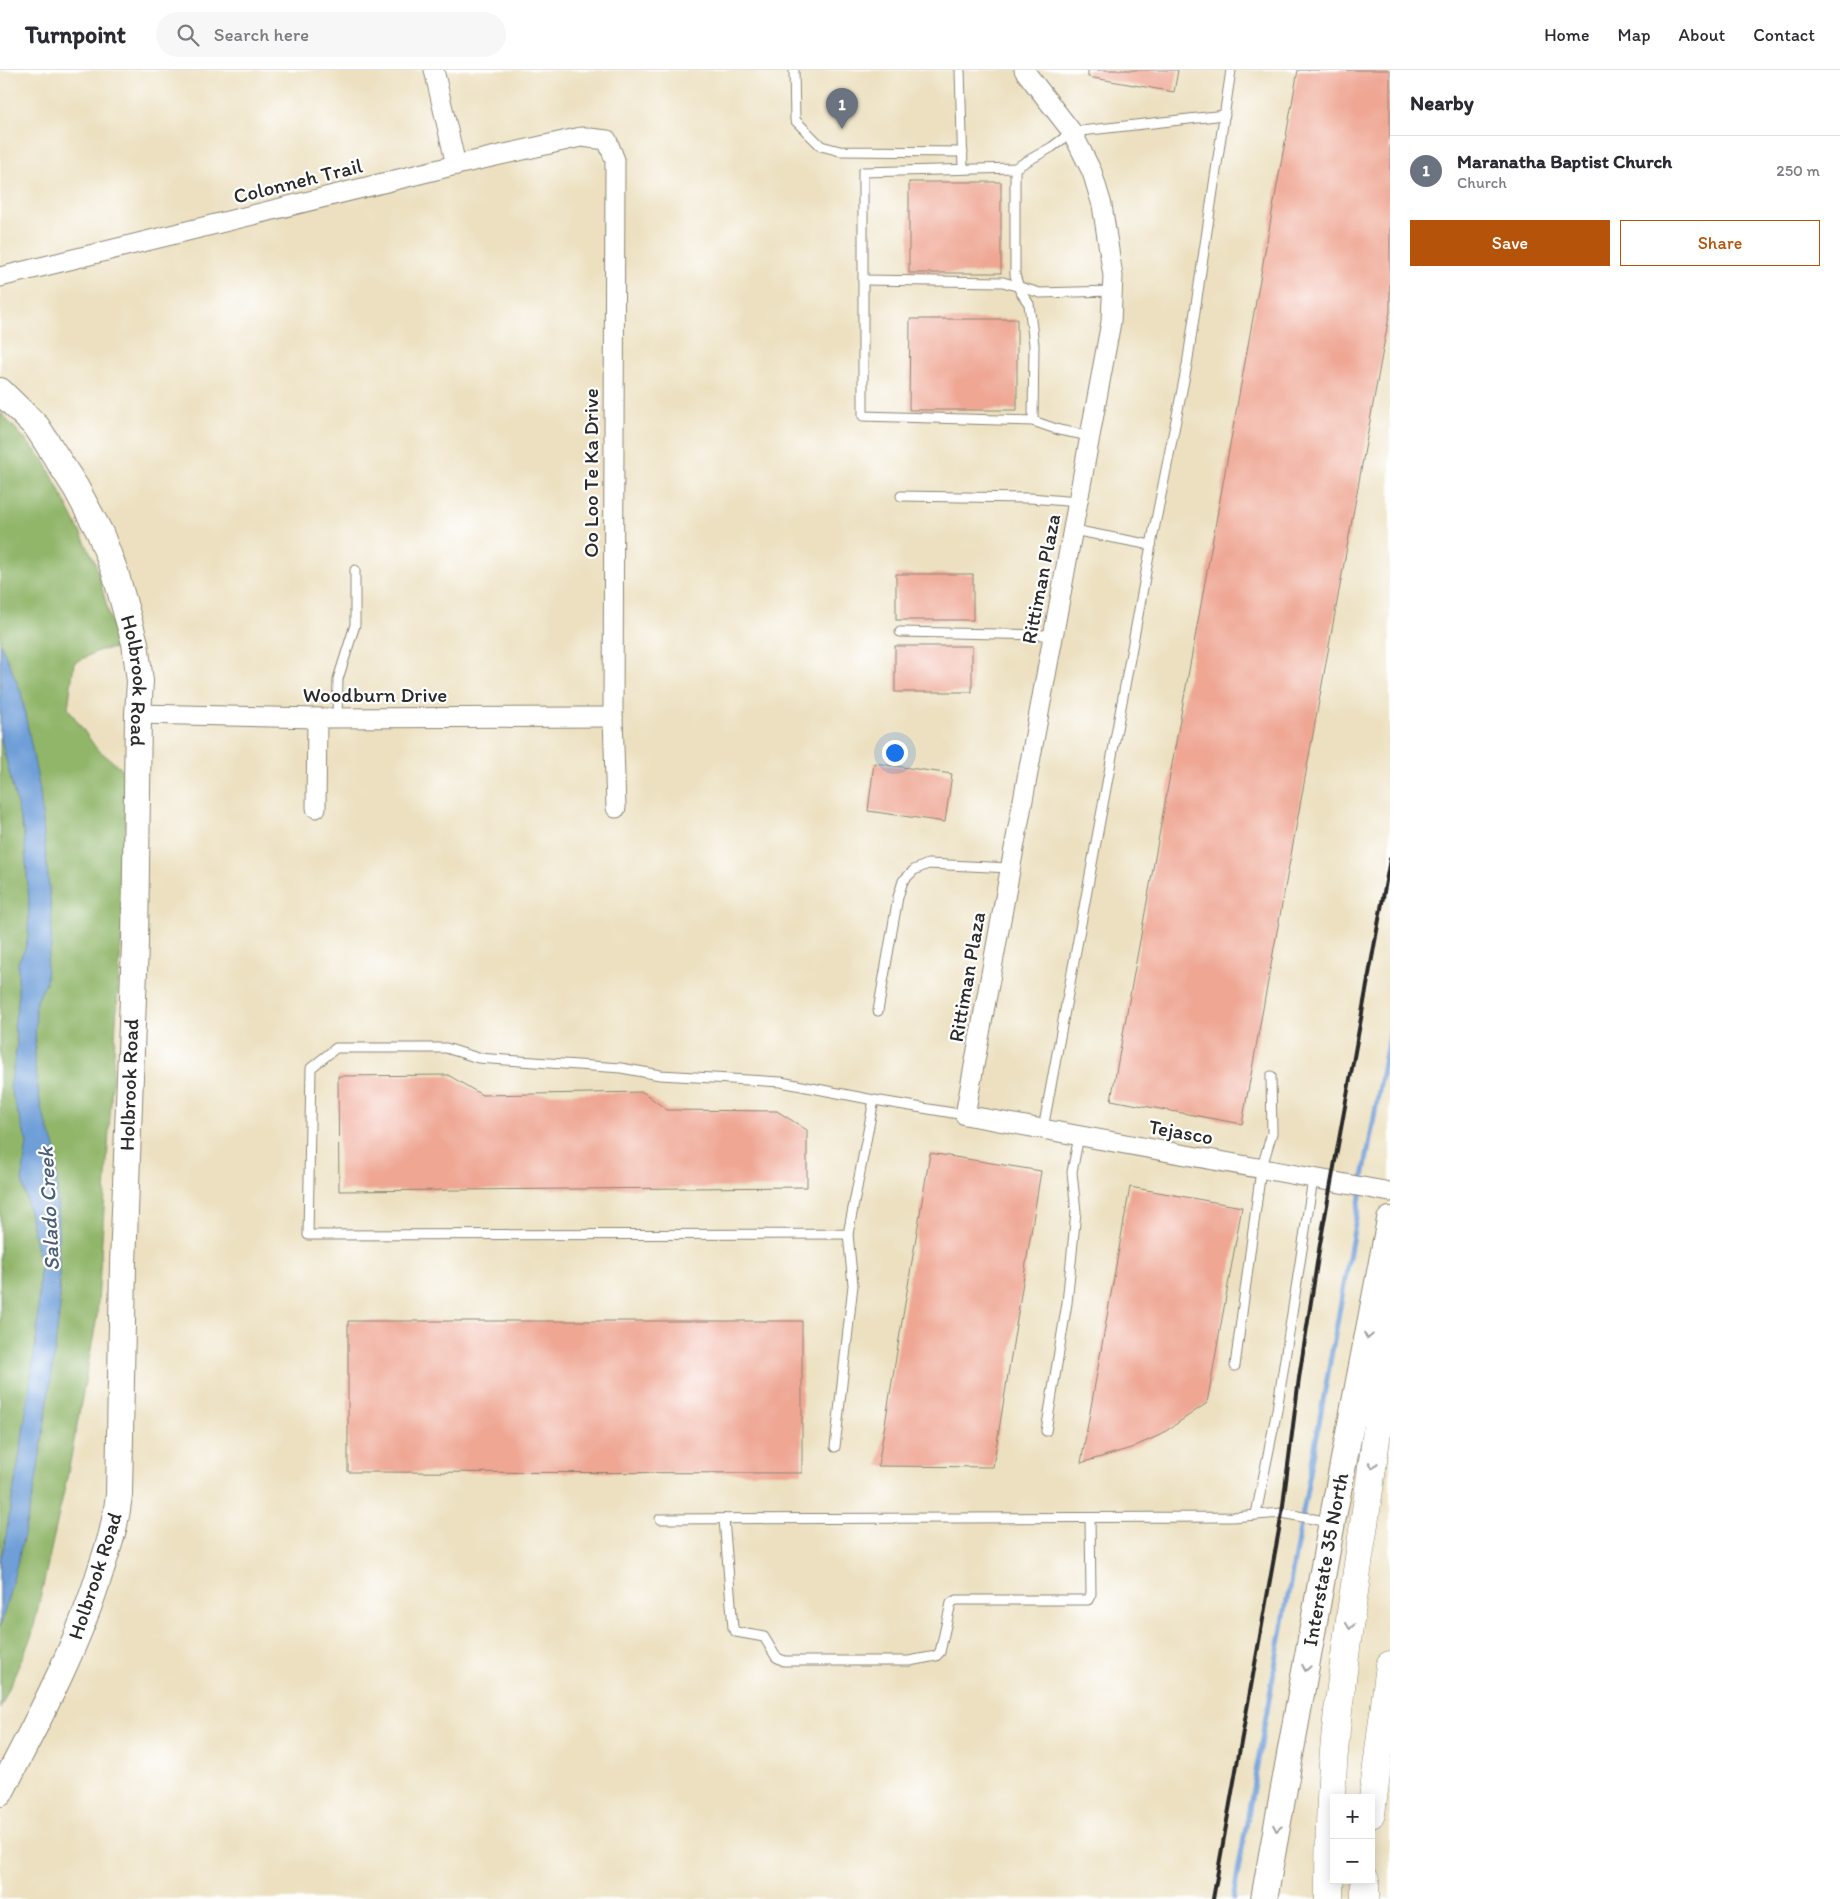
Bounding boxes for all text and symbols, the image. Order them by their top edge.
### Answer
search box [156,12,506,57]
text: Turnpoint [25,20,126,49]
icon: search [174,21,202,49]
text: Search here [214,23,309,46]
text: Home [1544,24,1590,46]
text: Map [1618,24,1651,46]
text: About [1679,24,1725,46]
text: Contact [1753,24,1815,46]
pin: 1 [826,88,858,129]
text: Nearby [1410,90,1474,115]
text: Maranatha Baptist Church [1457,150,1672,173]
street label: Colonneh Trail [231,152,365,209]
text: 1 [1422,161,1430,180]
text: 250 m [1776,161,1820,180]
text: Church [1457,173,1507,192]
button: Save [1410,220,1610,266]
button: Share [1620,220,1820,266]
street label: Oo Loo Te Ka Drive [578,388,603,558]
street label: Rittiman Plaza [1016,512,1065,646]
street label: Holbrook Road [116,612,154,746]
street label: Woodburn Drive [303,682,447,707]
your location [882,740,908,766]
street label: Rittiman Plaza [943,910,990,1044]
street label: Holbrook Road [114,1018,143,1152]
street label: Tejasco [1147,1114,1215,1149]
water label: Salado Creek [32,1145,65,1272]
one-way arrow [1363,1332,1373,1341]
one-way arrow [1368,1461,1378,1469]
street label: Interstate 35 North [1297,1471,1353,1648]
street label: Holbrook Road [62,1509,127,1643]
one-way arrow [1345,1622,1356,1630]
one-way arrow [1301,1664,1311,1672]
map controls [1330,1794,1375,1884]
button: + [1330,1794,1375,1839]
one-way arrow [1272,1824,1282,1832]
button: − [1330,1839,1375,1884]

